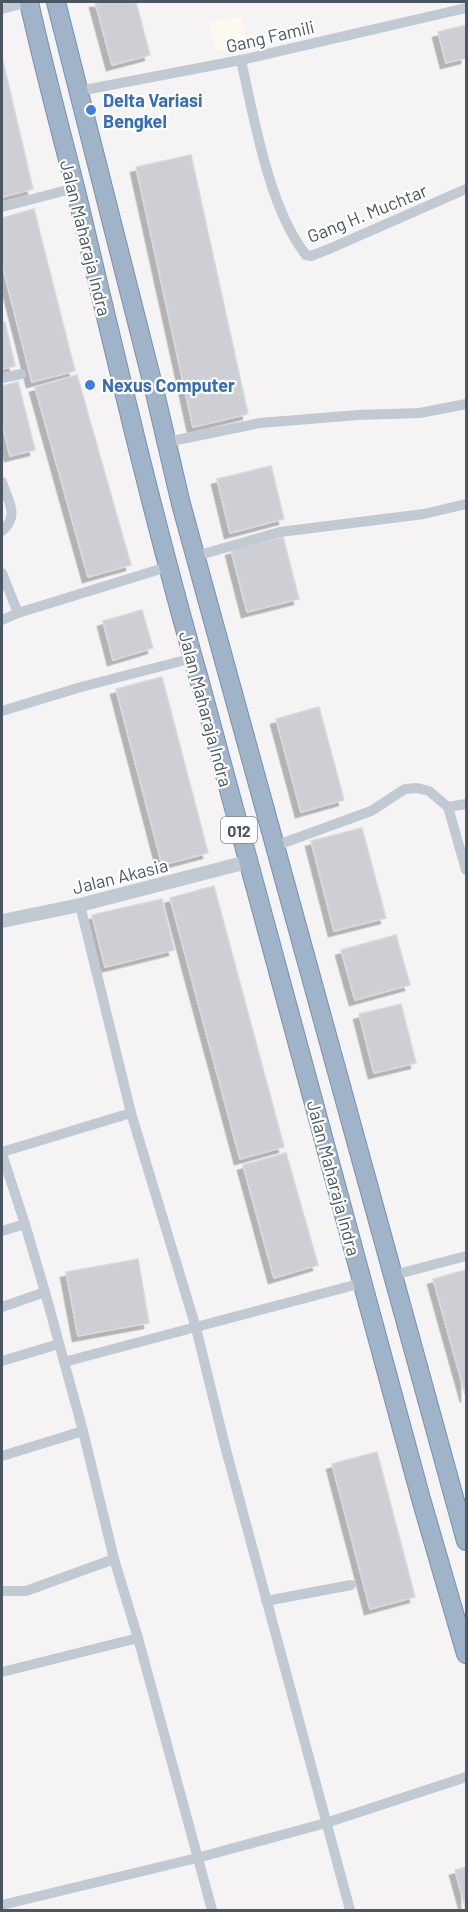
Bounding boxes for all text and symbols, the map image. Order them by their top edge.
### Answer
street label: Gang Famili [224,15,316,57]
place label: Delta Variasi Bengkel [103,89,203,132]
marker: Delta Variasi Bengkel [84,103,98,117]
street label: Jalan Maharaja Indra [56,158,116,318]
street label: Gang H. Muchtar [304,179,431,247]
place label: Nexus Computer [102,374,235,396]
marker: Nexus Computer [83,378,97,392]
street label: Jalan Maharaja Indra [175,629,237,789]
road number: 012 [221,817,257,843]
street label: Jalan Akasia [70,854,170,898]
street label: Jalan Maharaja Indra [303,1098,365,1258]

